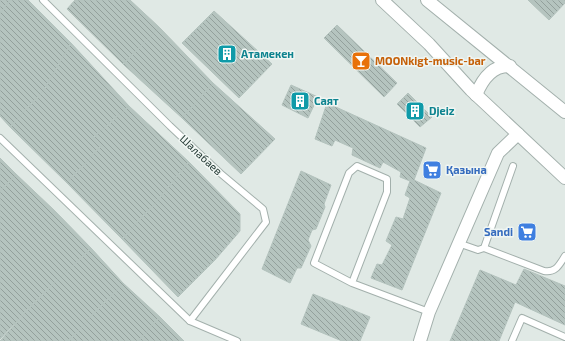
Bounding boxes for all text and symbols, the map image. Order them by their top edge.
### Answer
building icon: Атамекен [216,43,238,65]
place label: Атамекен [241,47,294,60]
bar icon: MOONkigt-music-bar [350,50,372,72]
place label: MOONkigt-music-bar [375,54,486,67]
building icon: Саят [289,90,311,112]
place label: Саят [314,94,339,107]
building icon: Djeiz [404,100,426,122]
place label: Djeiz [429,104,455,118]
street label: Шалабаев [178,132,225,177]
supermarket icon: Қазына [421,159,443,181]
place label: Қазына [446,163,487,176]
supermarket icon: Sandi [516,221,538,243]
place label: Sandi [484,225,513,238]

